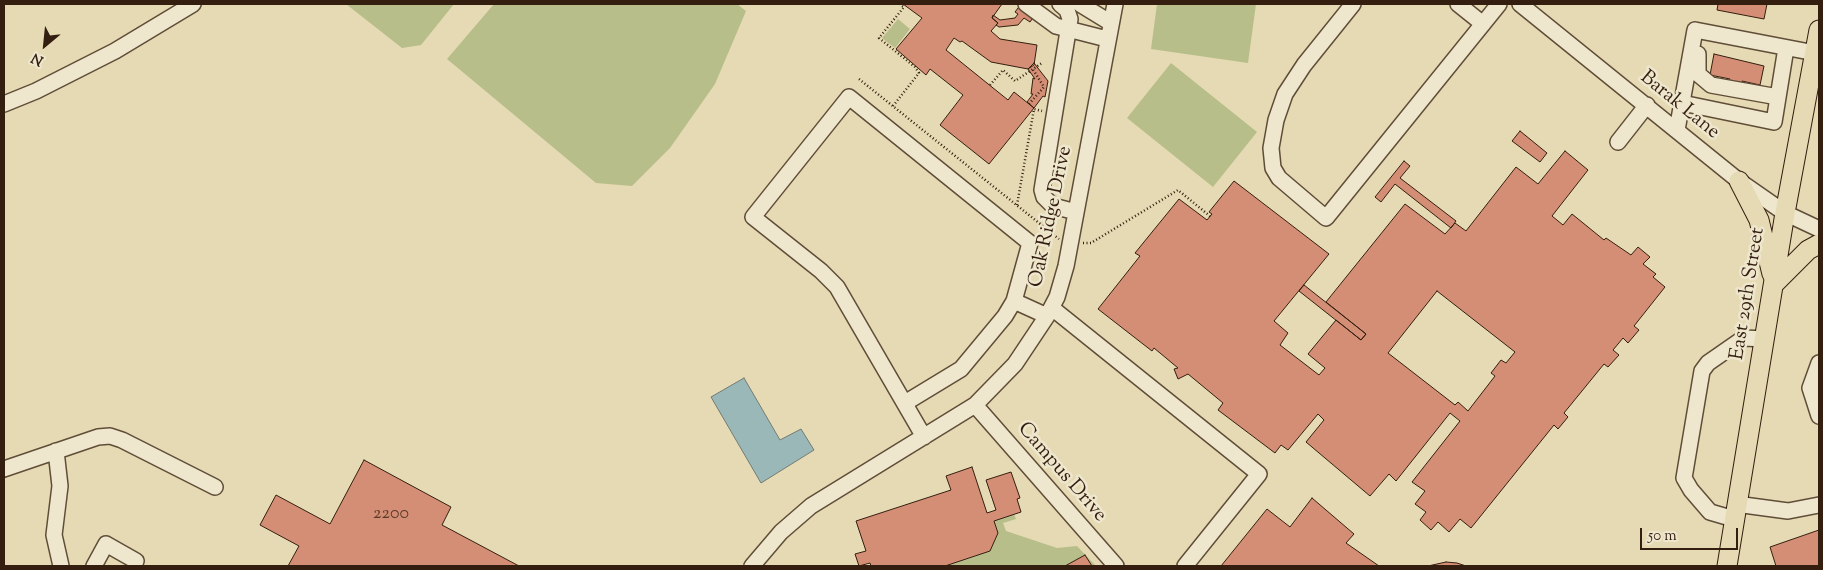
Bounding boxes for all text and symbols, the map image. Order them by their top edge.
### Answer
north arrow [20,20,70,70]
text: N [28,47,48,70]
street label: Barak Lane [1634,67,1724,145]
street label: Oak Ridge Drive [1025,144,1079,290]
street label: East 29th Street [1727,226,1771,362]
street label: Campus Drive [1011,418,1111,528]
house number: 2200 [373,504,409,526]
scale bar [1643,518,1740,550]
text: 50 m [1648,526,1677,547]

